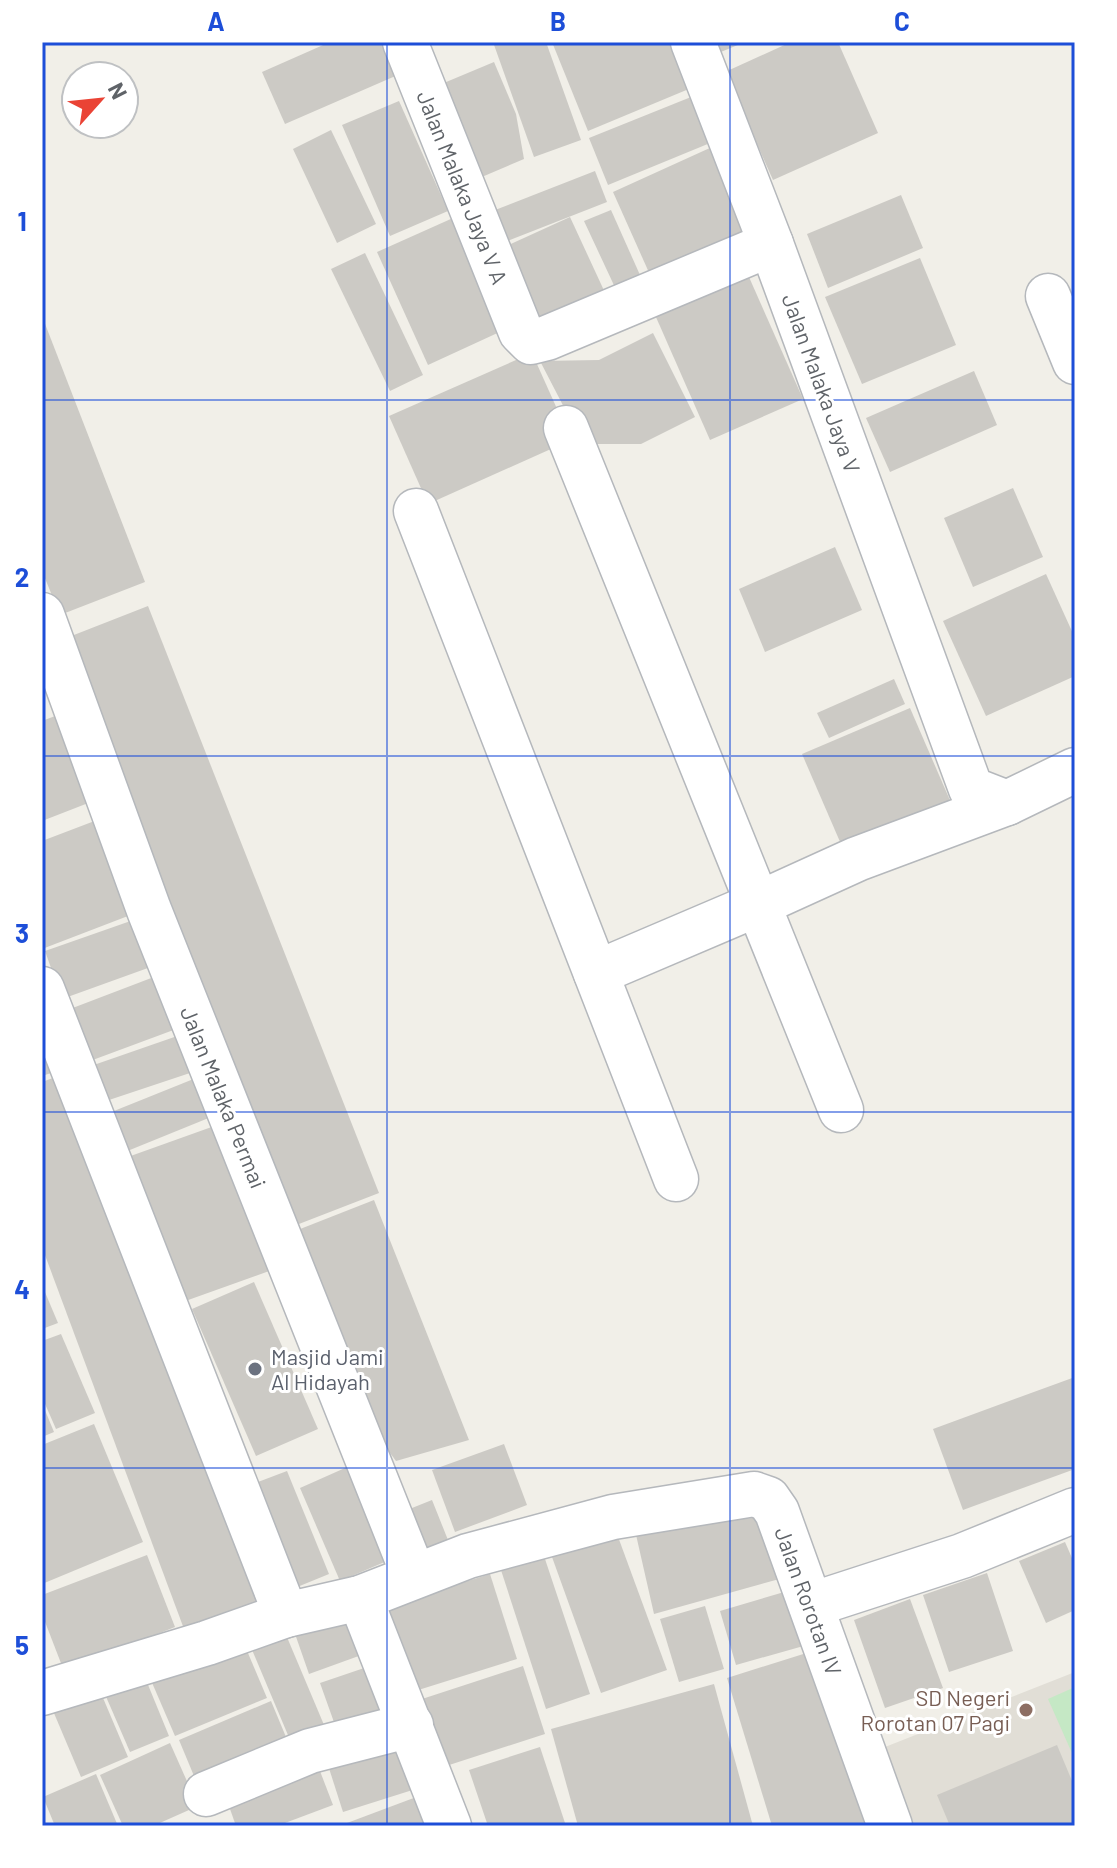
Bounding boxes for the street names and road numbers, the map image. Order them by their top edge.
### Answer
street label: Jalan Malaka Jaya V A [412,86,514,288]
street label: Jalan Malaka Jaya V [778,290,866,476]
street label: Jalan Malaka Permai [176,1002,272,1192]
street label: Jalan Rorotan IV [770,1523,848,1679]

